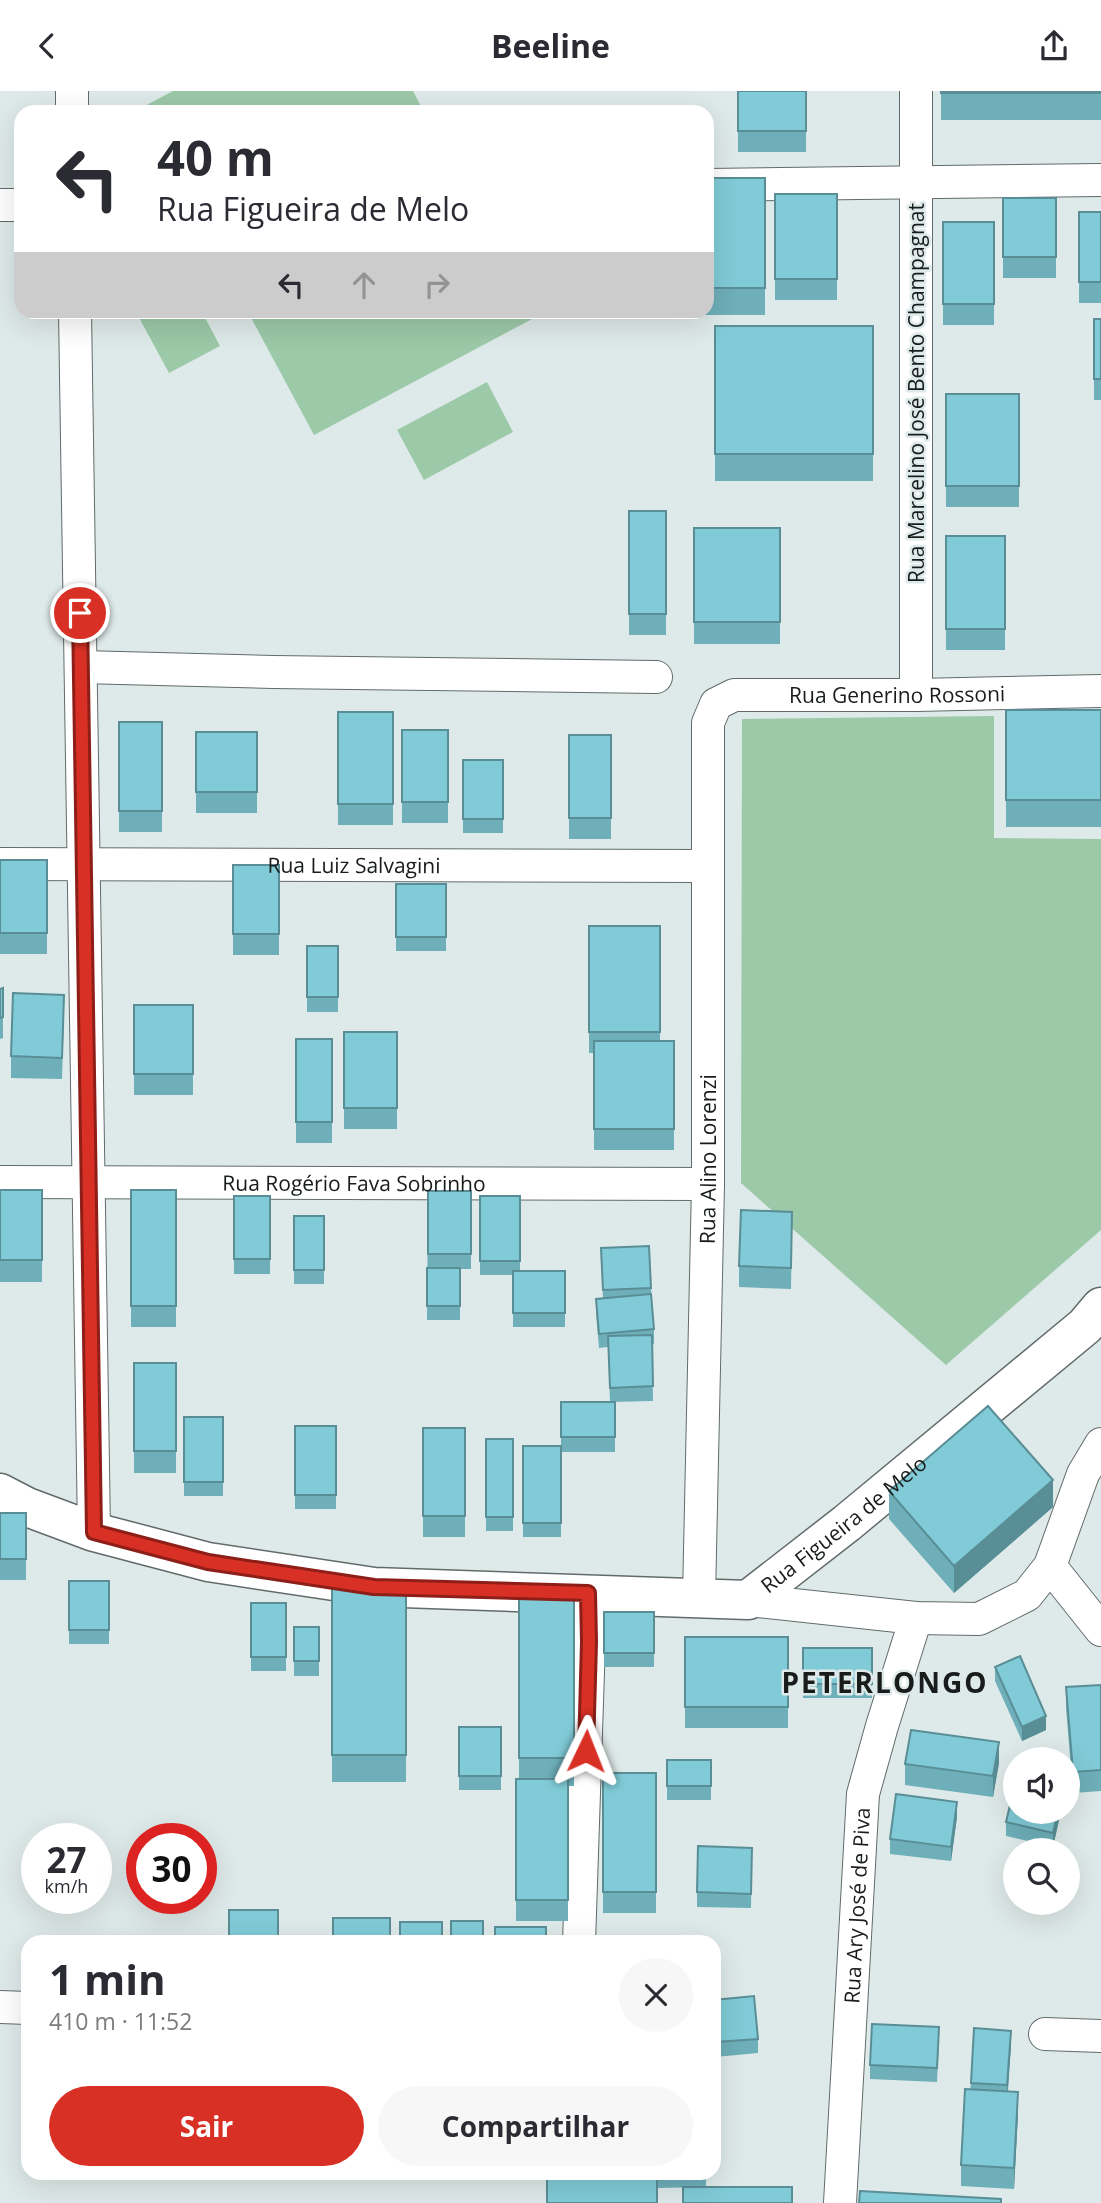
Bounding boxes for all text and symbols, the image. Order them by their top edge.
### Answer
text: Beeline [491,24,610,67]
icon: back [28,27,66,65]
icon: share [1035,27,1073,65]
text: 40 m [157,124,274,190]
icon: left [42,133,133,224]
text: Rua Figueira de Melo [157,187,469,230]
street label: Rua Marcelino José Bento Champagnat [902,203,930,583]
icon: left [272,266,310,304]
icon: ahead [345,266,383,304]
icon: right [418,266,456,304]
pin [50,583,110,643]
icon: arrive [61,594,99,632]
street label: Rua Generino Rossoni [789,679,1006,709]
street label: Rua Luiz Salvagini [267,851,441,879]
street label: Rua Alino Lorenzi [693,1074,722,1244]
street label: Rua Rogério Fava Sobrinho [222,1169,486,1197]
street label: Rua Figueira de Melo [755,1449,932,1599]
district label: PETERLONGO [781,1663,989,1701]
position arrow [549,1714,623,1788]
map controls [1003,1747,1080,1915]
button: sound [1003,1747,1080,1824]
street label: Rua Ary José de Piva [837,1806,876,2004]
speed limit sign: 30 [126,1823,217,1914]
text: 27 [46,1836,87,1883]
button: search [1003,1838,1080,1915]
text: km/h [45,1874,88,1898]
text: 1 min [49,1950,166,2007]
button: close [619,1958,693,2032]
text: 410 m · 11:52 [49,2005,192,2037]
button: Sair [49,2086,364,2166]
button: Compartilhar [378,2086,693,2166]

